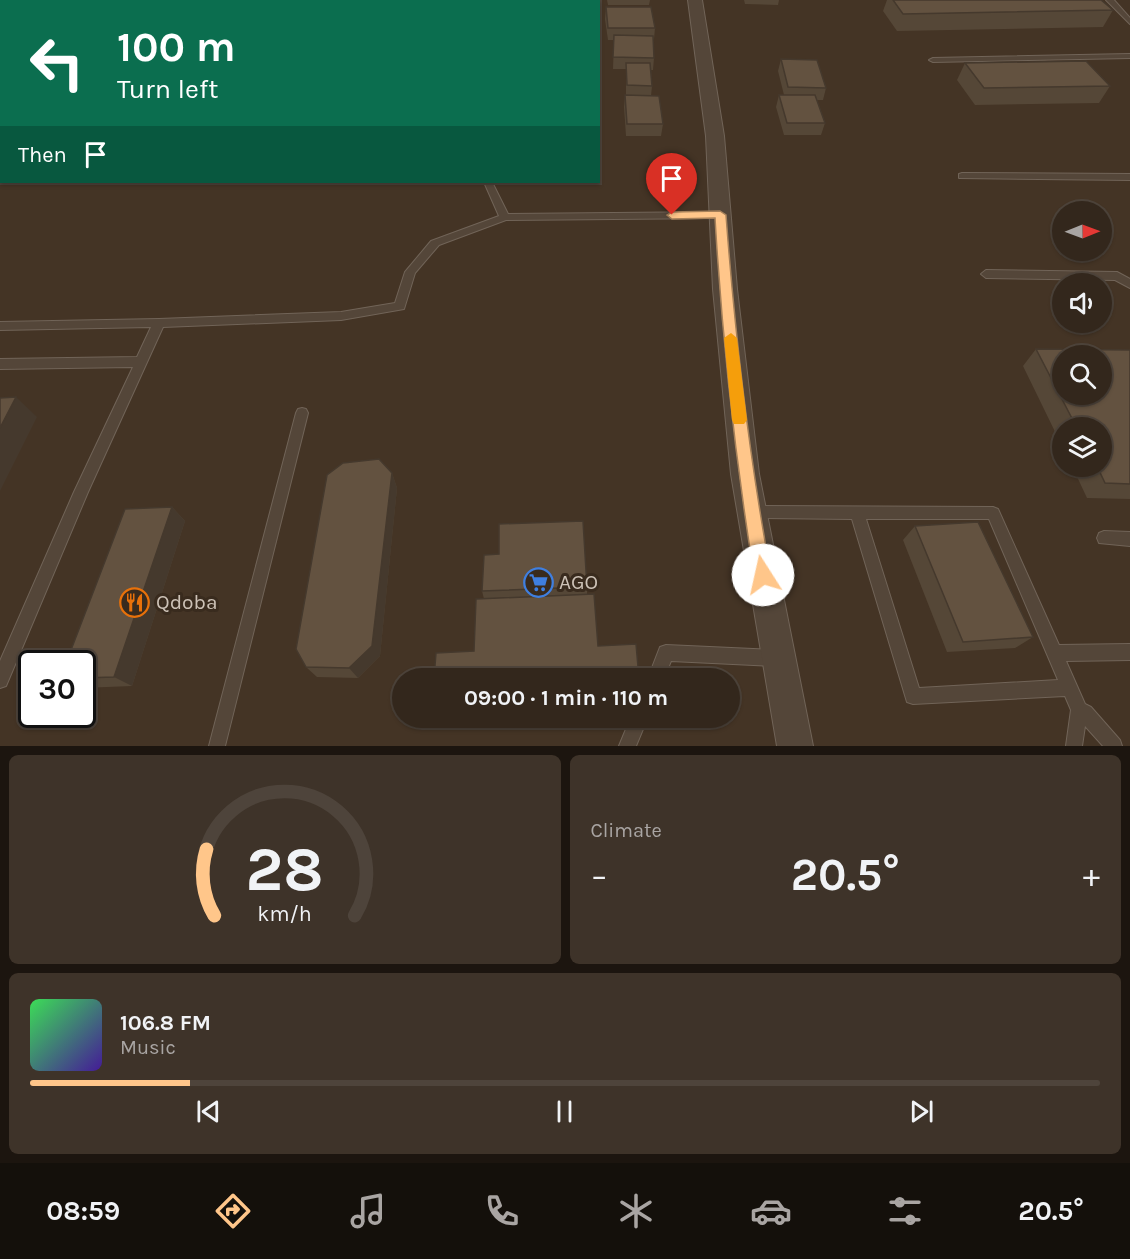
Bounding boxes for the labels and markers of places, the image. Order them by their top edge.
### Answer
pin [646,153,697,215]
supermarket icon: AGO [522,566,554,598]
place label: AGO [559,570,598,594]
restaurant icon: Qdoba [119,586,151,618]
place label: Qdoba [156,590,218,614]

